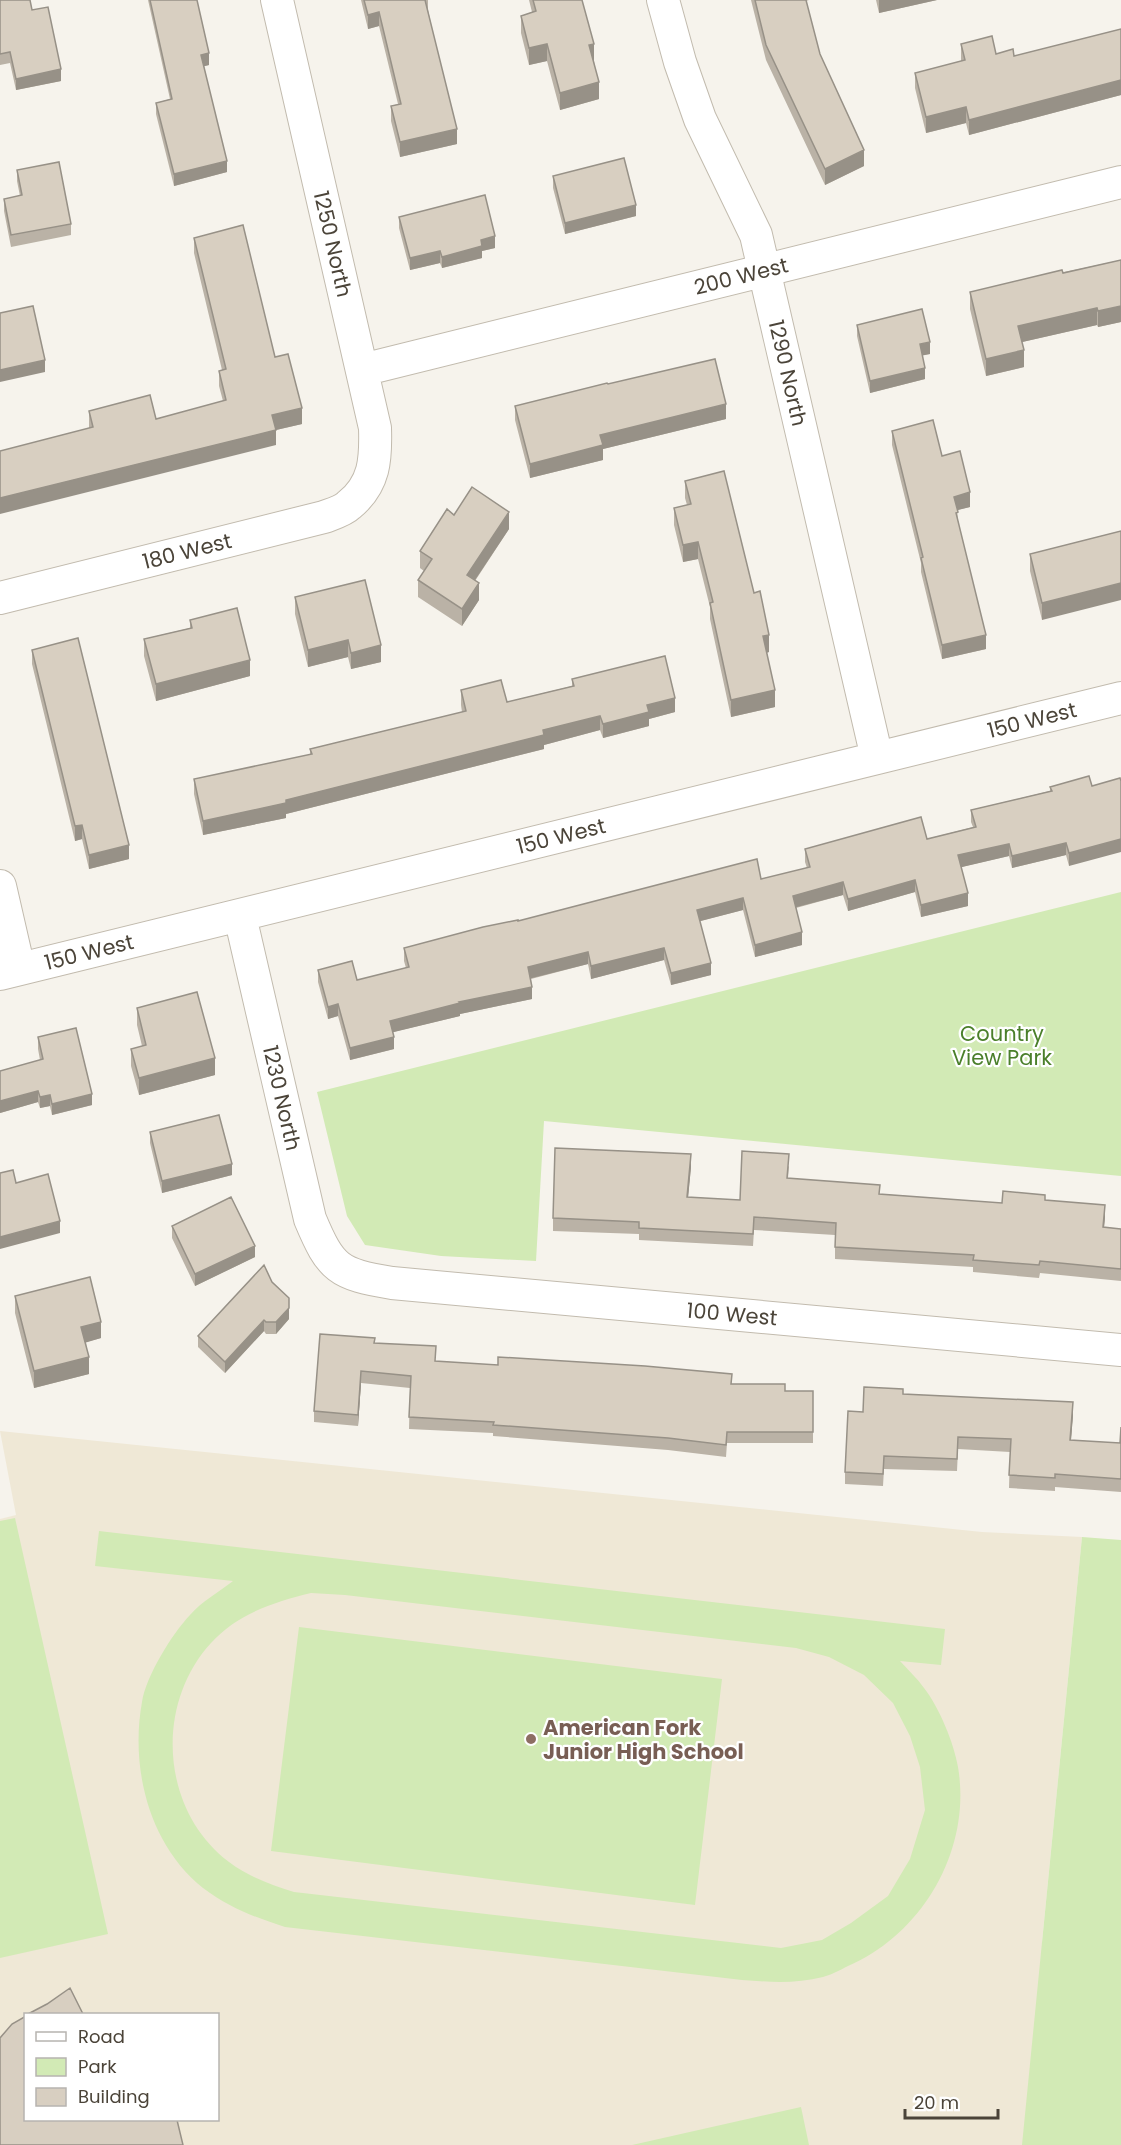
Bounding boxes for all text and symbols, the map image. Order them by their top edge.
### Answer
street label: 1250 North [307,188,359,300]
street label: 200 West [691,250,791,302]
street label: 1290 North [762,317,814,429]
street label: 180 West [139,526,235,576]
street label: 150 West [984,695,1080,745]
street label: 150 West [513,811,609,861]
street label: 150 West [41,927,137,977]
park label: Country View Park [952,1019,1052,1072]
street label: 1230 North [256,1043,308,1153]
street label: 100 West [685,1296,779,1332]
place label: American Fork Junior High School [543,1713,744,1766]
marker: American Fork Junior High School [524,1732,538,1746]
legend [24,2013,219,2121]
text: Road [78,2024,125,2049]
text: Park [78,2054,117,2079]
scale bar [905,2082,998,2120]
text: Building [78,2084,150,2109]
text: 20 m [914,2090,959,2115]

